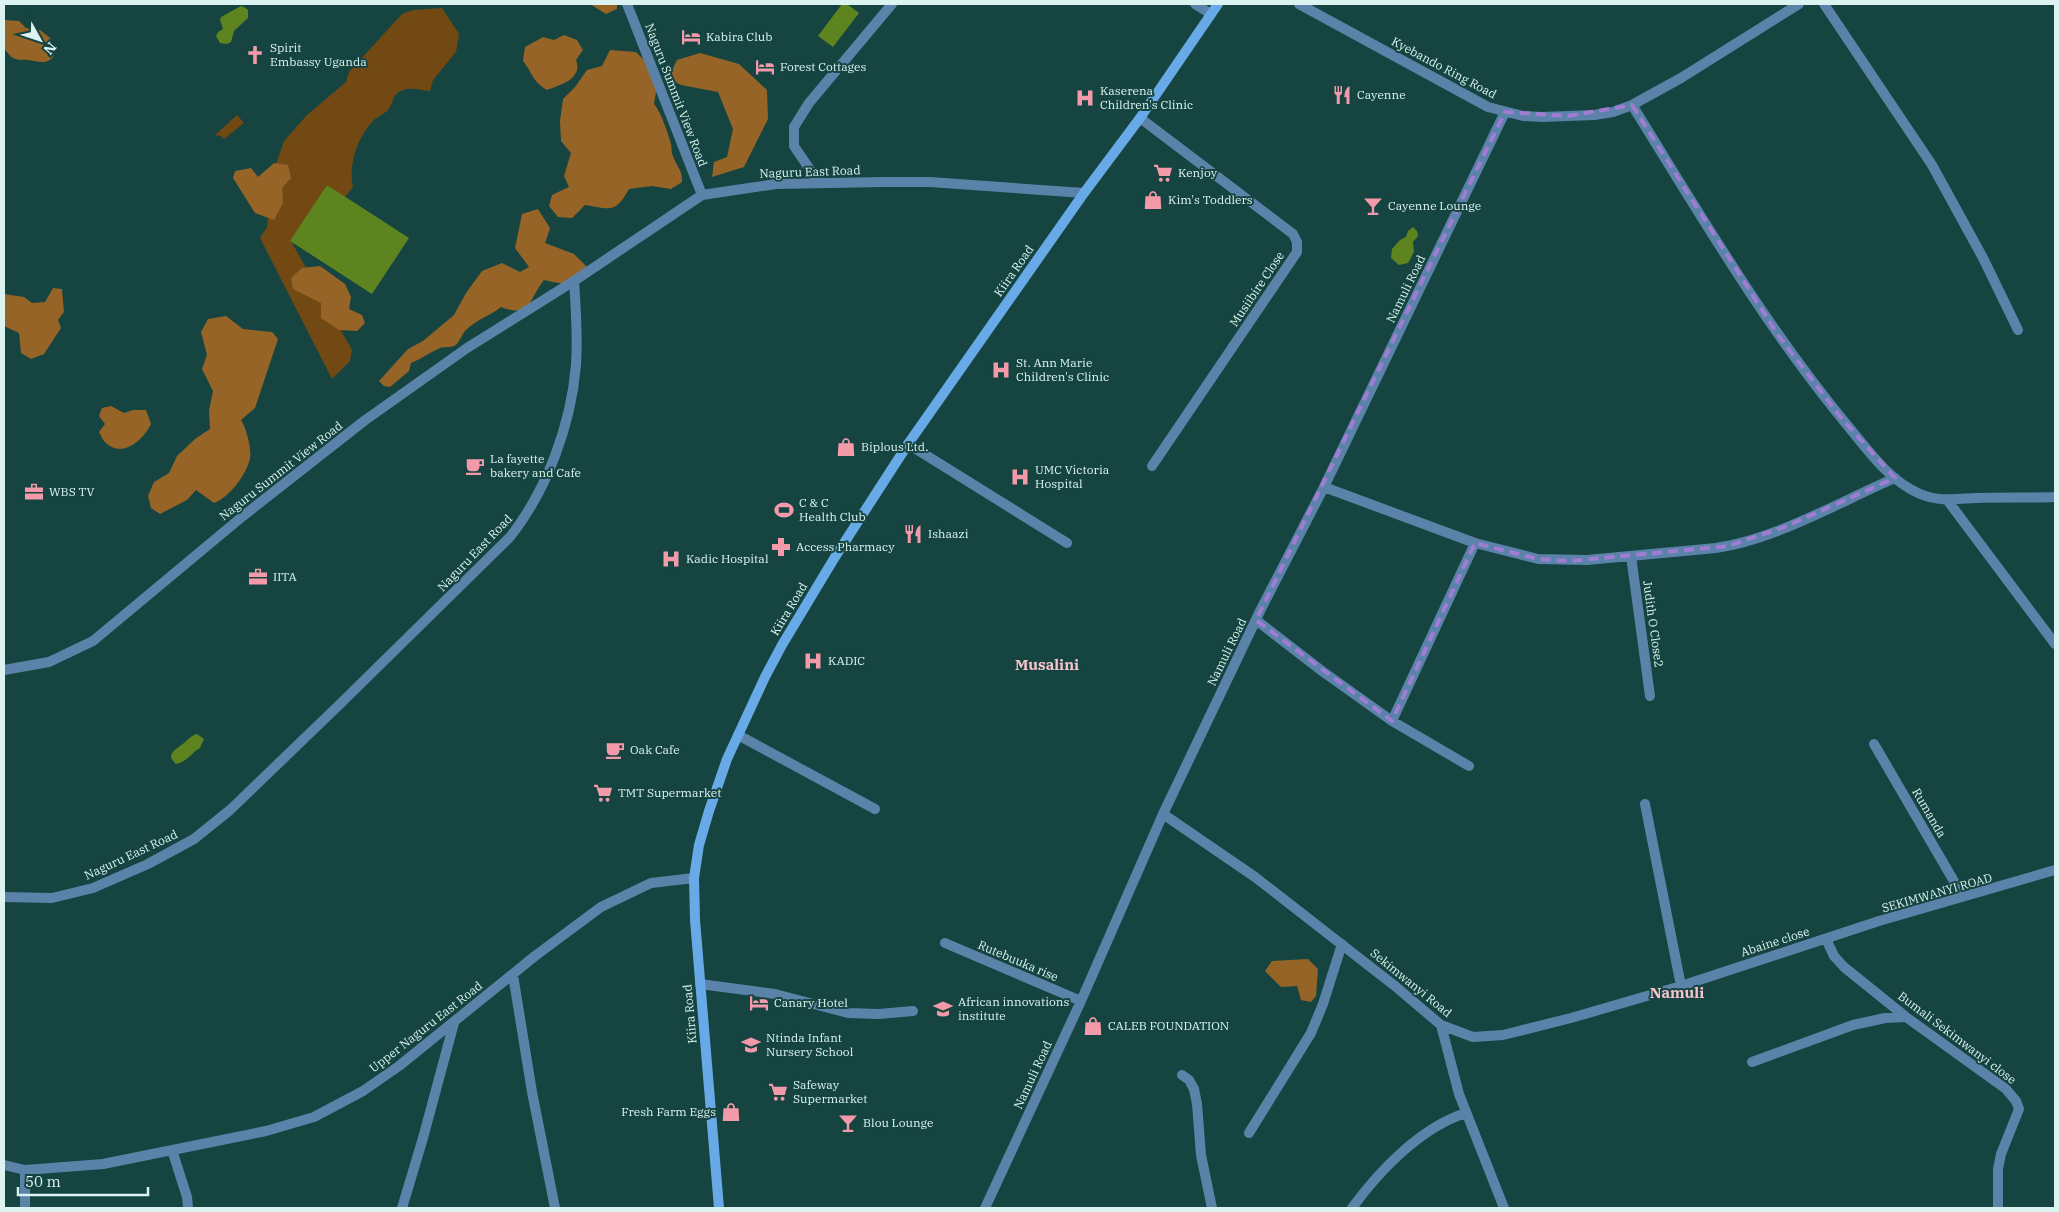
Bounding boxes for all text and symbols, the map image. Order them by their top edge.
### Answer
north arrow [15,15,65,65]
street label: Naguru Summit View Road [642,21,711,169]
hotel icon: Kabira Club [680,26,702,48]
place label: Kabira Club [706,29,772,44]
street label: Kyebando Ring Road [1389,34,1499,102]
text: N [40,38,60,58]
place label: Spirit Embassy Uganda [270,40,367,69]
church icon: Spirit Embassy Uganda [244,44,266,66]
hotel icon: Forest Cottages [754,56,776,78]
place label: Forest Cottages [780,59,867,74]
place label: Kaserena Children's Clinic [1100,83,1193,112]
restaurant icon: Cayenne [1331,84,1353,106]
hospital icon: Kaserena Children's Clinic [1074,87,1096,109]
place label: Cayenne [1357,87,1406,102]
street label: Naguru East Road [759,162,861,181]
supermarket icon: Kenjoy [1152,162,1174,184]
place label: Kenjoy [1178,165,1218,180]
shop icon: Kim's Toddlers [1142,189,1164,211]
place label: Kim's Toddlers [1168,192,1253,207]
bar icon: Cayenne Lounge [1362,195,1384,217]
place label: Cayenne Lounge [1388,198,1481,213]
street label: Kiira Road [990,242,1037,299]
street label: Musiibire Close [1226,248,1287,329]
street label: Namuli Road [1383,252,1428,325]
place label: St. Ann Marie Children's Clinic [1016,355,1109,384]
hospital icon: St. Ann Marie Children's Clinic [990,359,1012,381]
street label: Naguru Summit View Road [216,418,345,523]
shop icon: Biplous Ltd. [835,436,857,458]
place label: Biplous Ltd. [861,439,929,454]
place label: La fayette bakery and Cafe [490,451,581,480]
cafe icon: La fayette bakery and Cafe [464,455,486,477]
place label: UMC Victoria Hospital [1035,462,1110,491]
hospital icon: UMC Victoria Hospital [1009,466,1031,488]
office icon: WBS TV [23,481,45,503]
place label: WBS TV [49,484,95,499]
place label: C & C Health Club [799,495,866,524]
sports icon: C & C Health Club [773,499,795,521]
street label: Naguru East Road [434,511,515,594]
restaurant icon: Ishaazi [902,523,924,545]
place label: Ishaazi [928,526,969,541]
pharmacy icon: Access Pharmacy [770,536,792,558]
place label: Access Pharmacy [796,539,895,554]
hospital icon: Kadic Hospital [660,548,682,570]
place label: Kadic Hospital [686,551,769,566]
office icon: IITA [247,566,269,588]
place label: IITA [273,569,297,584]
street label: Kiira Road [767,579,810,638]
street label: Judith O Close2 [1640,580,1667,668]
street label: Namuli Road [1204,615,1249,688]
hospital icon: KADIC [802,650,824,672]
place label: KADIC [828,653,865,668]
district label: Musalini [1015,655,1079,674]
cafe icon: Oak Cafe [604,739,626,761]
place label: Oak Cafe [630,742,680,757]
supermarket icon: TMT Supermarket [592,782,614,804]
place label: TMT Supermarket [618,785,721,800]
street label: Rumanda [1909,785,1950,841]
street label: Naguru East Road [82,826,180,883]
street label: SEKIMWANYI ROAD [1880,870,1994,915]
street label: Abaine close [1738,923,1811,960]
street label: Rutebuuka rise [976,937,1061,984]
street label: Sekimwanyi Road [1368,945,1455,1020]
street label: Upper Naguru East Road [366,978,485,1075]
district label: Namuli [1650,983,1704,1002]
street label: Kiira Road [679,984,700,1044]
street label: Bumali Sekimwanyi close [1895,988,2019,1087]
hotel icon: Canary Hotel [748,992,770,1014]
place label: African innovations institute [958,994,1069,1023]
place label: Canary Hotel [774,995,848,1010]
school or university icon: African innovations institute [932,998,954,1020]
shop icon: CALEB FOUNDATION [1082,1015,1104,1037]
place label: CALEB FOUNDATION [1108,1018,1229,1033]
place label: Ntinda Infant Nursery School [766,1030,854,1059]
school or university icon: Ntinda Infant Nursery School [740,1034,762,1056]
street label: Namuli Road [1010,1038,1055,1111]
place label: Safeway Supermarket [793,1077,868,1106]
supermarket icon: Safeway Supermarket [767,1081,789,1103]
shop icon: Fresh Farm Eggs [720,1101,742,1123]
place label: Fresh Farm Eggs [621,1104,716,1119]
bar icon: Blou Lounge [837,1112,859,1134]
place label: Blou Lounge [863,1115,934,1130]
scale bar [18,1164,148,1196]
text: 50 m [25,1172,61,1191]

